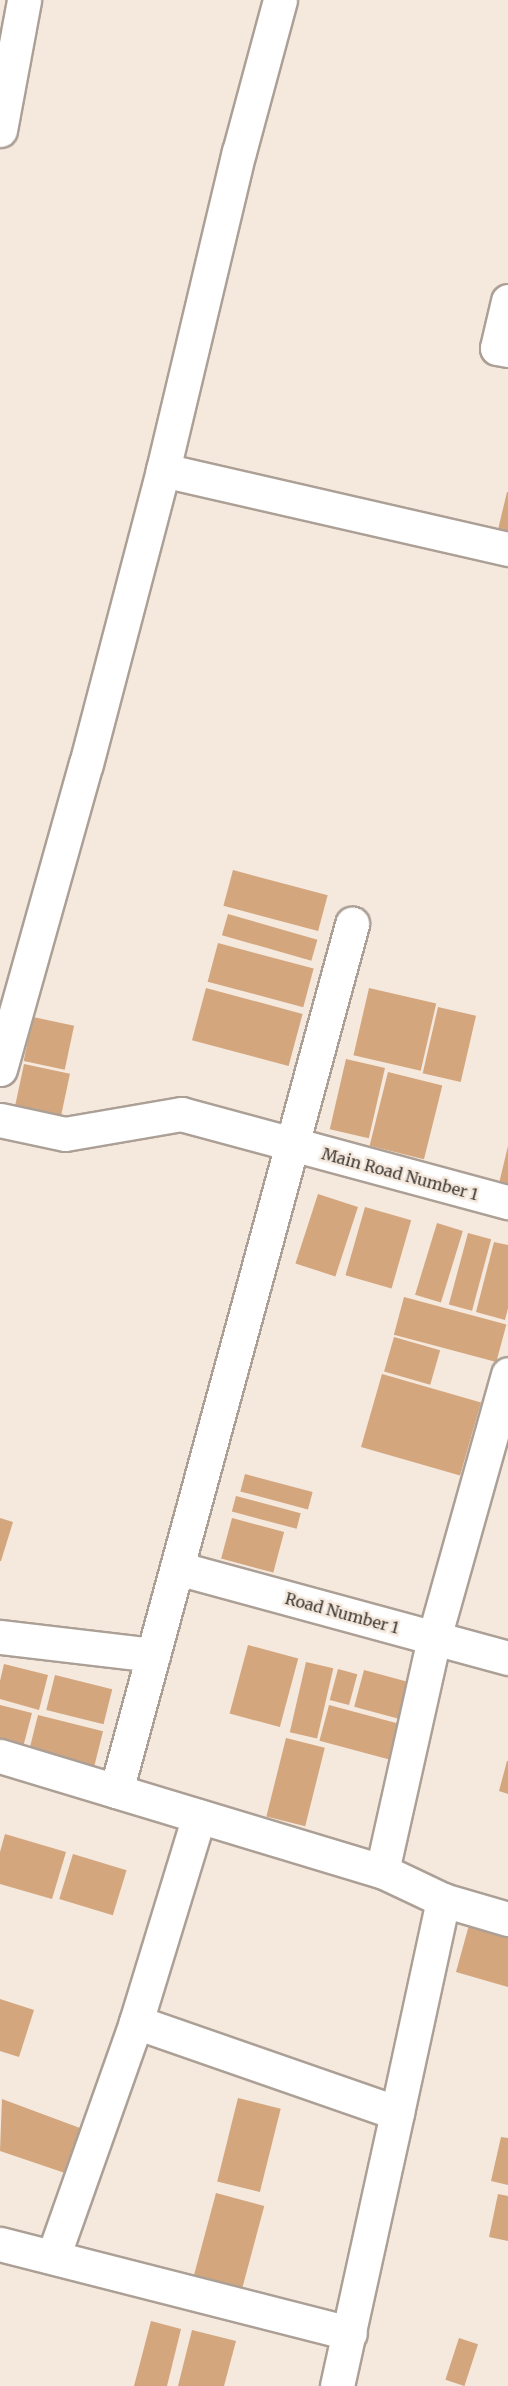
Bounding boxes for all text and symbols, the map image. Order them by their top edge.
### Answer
street label: Main Road Number 1 [320,1144,480,1204]
street label: Road Number 1 [283,1589,401,1637]

